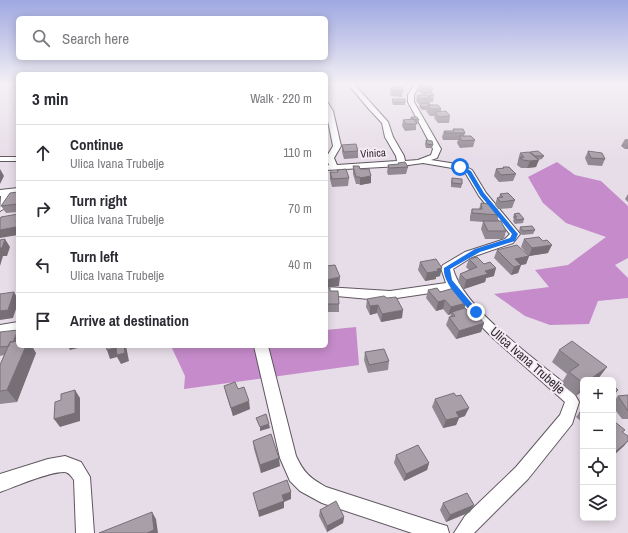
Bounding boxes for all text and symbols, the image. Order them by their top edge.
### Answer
search box [16,16,328,60]
icon: search [30,27,52,49]
text: Search here [62,28,129,49]
text: 3 min [32,87,68,110]
text: Walk · 220 m [250,90,312,107]
text: Continue [70,134,123,155]
icon: ahead [32,142,54,164]
text: 110 m [283,144,312,161]
street label: Vinica [360,145,386,161]
text: Ulica Ivana Trubelje [70,155,164,172]
route start [451,158,469,176]
text: Turn right [70,190,127,211]
icon: right [32,198,54,220]
text: 70 m [288,200,312,217]
text: Ulica Ivana Trubelje [70,211,164,228]
text: Turn left [70,246,118,267]
icon: left [32,254,54,276]
text: 40 m [288,256,312,273]
text: Ulica Ivana Trubelje [70,267,164,284]
route end [467,303,485,321]
icon: arrive [32,310,54,332]
text: Arrive at destination [70,310,189,331]
street label: Ulica Ivana Trubelje [487,323,569,398]
map controls [580,377,616,521]
button: + [580,377,616,413]
button: − [580,413,616,449]
button: locate [580,449,616,485]
button: layers [580,485,616,521]

